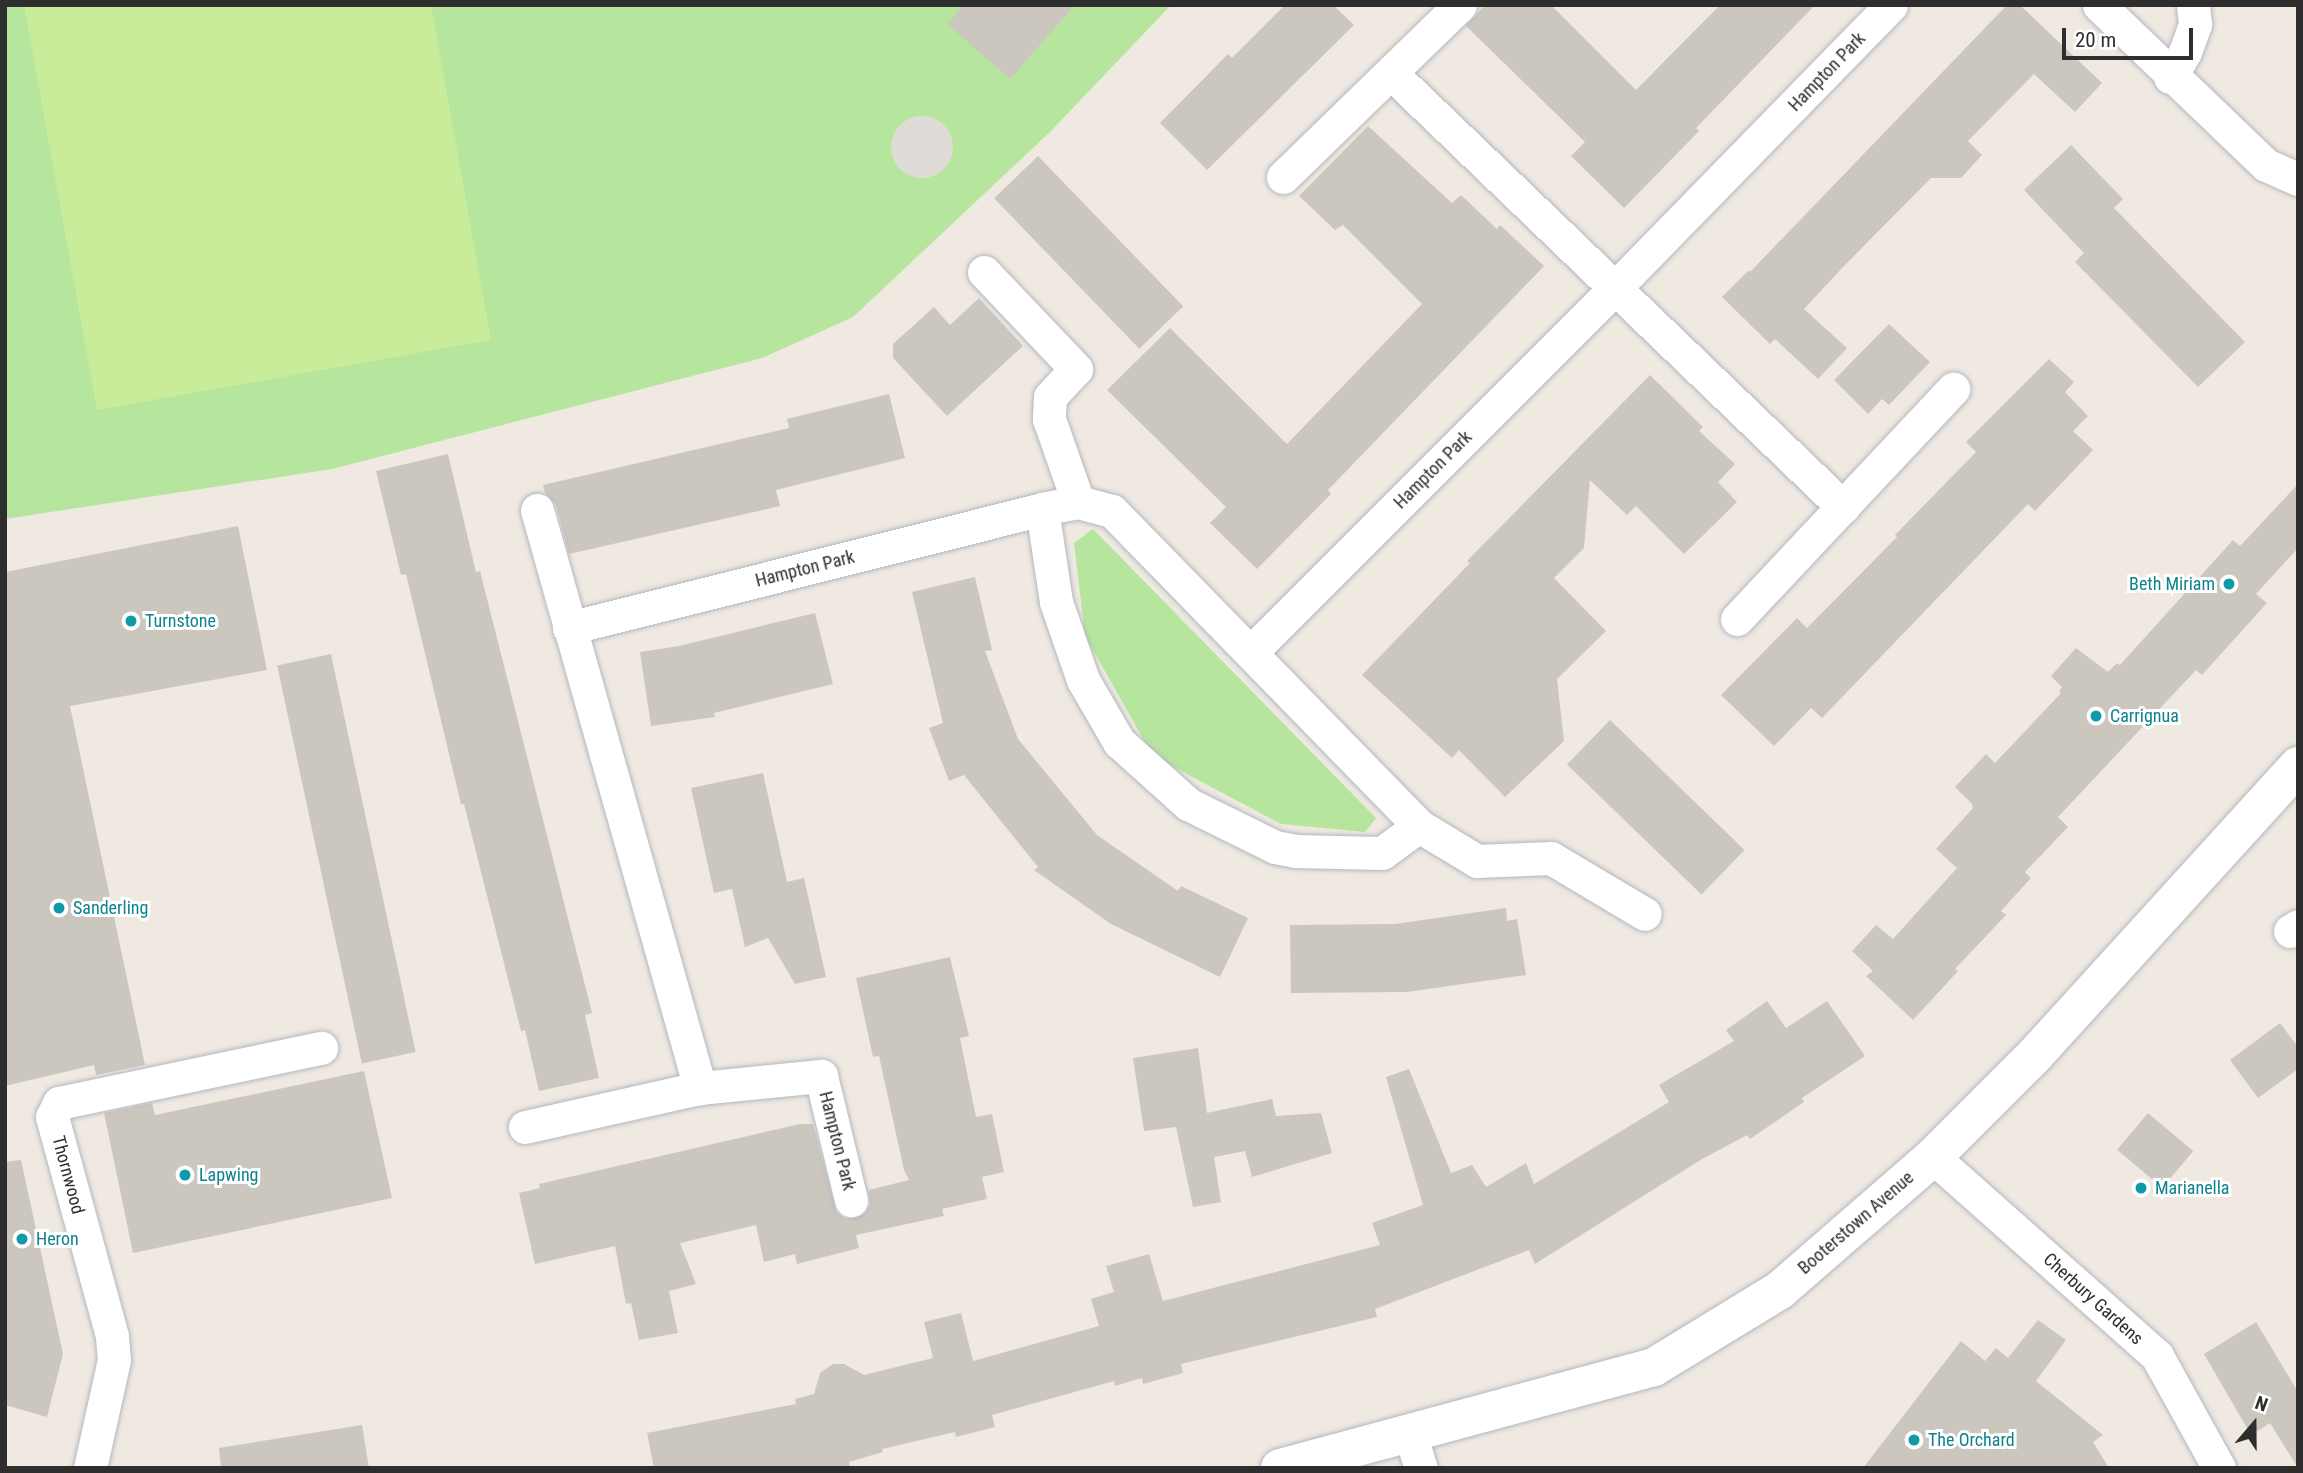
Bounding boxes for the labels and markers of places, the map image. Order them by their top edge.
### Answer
place label: Beth Miriam [2129,573,2215,595]
marker: Beth Miriam [2221,576,2237,592]
place label: Turnstone [145,610,216,632]
marker: Turnstone [123,613,139,629]
place label: Carrignua [2110,705,2179,727]
marker: Carrignua [2088,708,2104,724]
place label: Sanderling [73,897,148,919]
marker: Sanderling [51,900,67,916]
place label: Lapwing [199,1164,258,1186]
marker: Lapwing [177,1167,193,1183]
place label: Marianella [2155,1177,2229,1199]
marker: Marianella [2133,1180,2149,1196]
place label: Heron [36,1228,79,1250]
marker: Heron [14,1231,30,1247]
place label: The Orchard [1928,1429,2015,1451]
marker: The Orchard [1906,1432,1922,1448]

